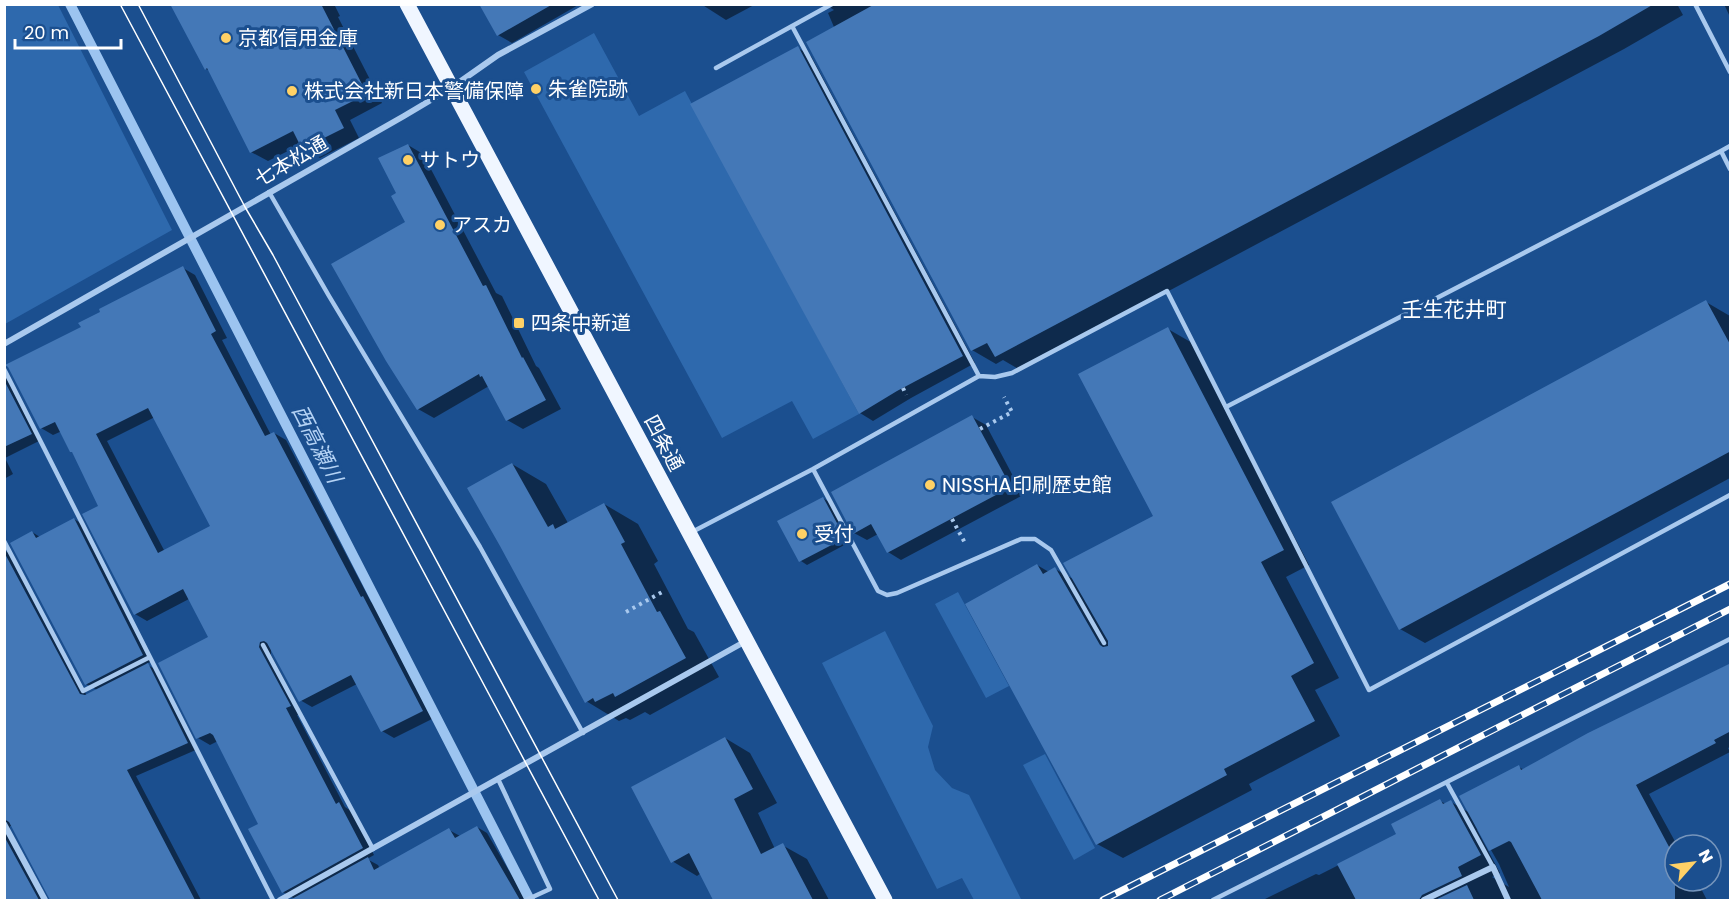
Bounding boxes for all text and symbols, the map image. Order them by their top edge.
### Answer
scale bar [15,12,122,50]
text: 20 m [24,20,69,45]
place label: 京都信用金庫 [238,24,358,52]
marker: 京都信用金庫 [219,31,233,45]
place label: 朱雀院跡 [548,75,628,103]
place label: 株式会社新日本警備保障 [304,77,524,105]
marker: 朱雀院跡 [529,82,543,96]
marker: 株式会社新日本警備保障 [285,84,299,98]
street label: 七本松通 [249,129,333,193]
place label: サトウ [420,146,480,174]
marker: サトウ [401,153,415,167]
place label: アスカ [452,211,512,239]
marker: アスカ [433,218,447,232]
district label: 壬生花井町 [1402,295,1507,324]
place label: 四条中新道 [531,309,631,337]
marker: 四条中新道 [512,316,526,330]
water label: 西高瀬川 [285,400,350,490]
street label: 四条通 [638,410,690,476]
place label: NISSHA印刷歴史館 [942,471,1112,499]
marker: NISSHA印刷歴史館 [923,478,937,492]
place label: 受付 [814,520,854,548]
marker: 受付 [795,527,809,541]
north arrow [1663,833,1723,893]
text: N [1693,845,1719,867]

